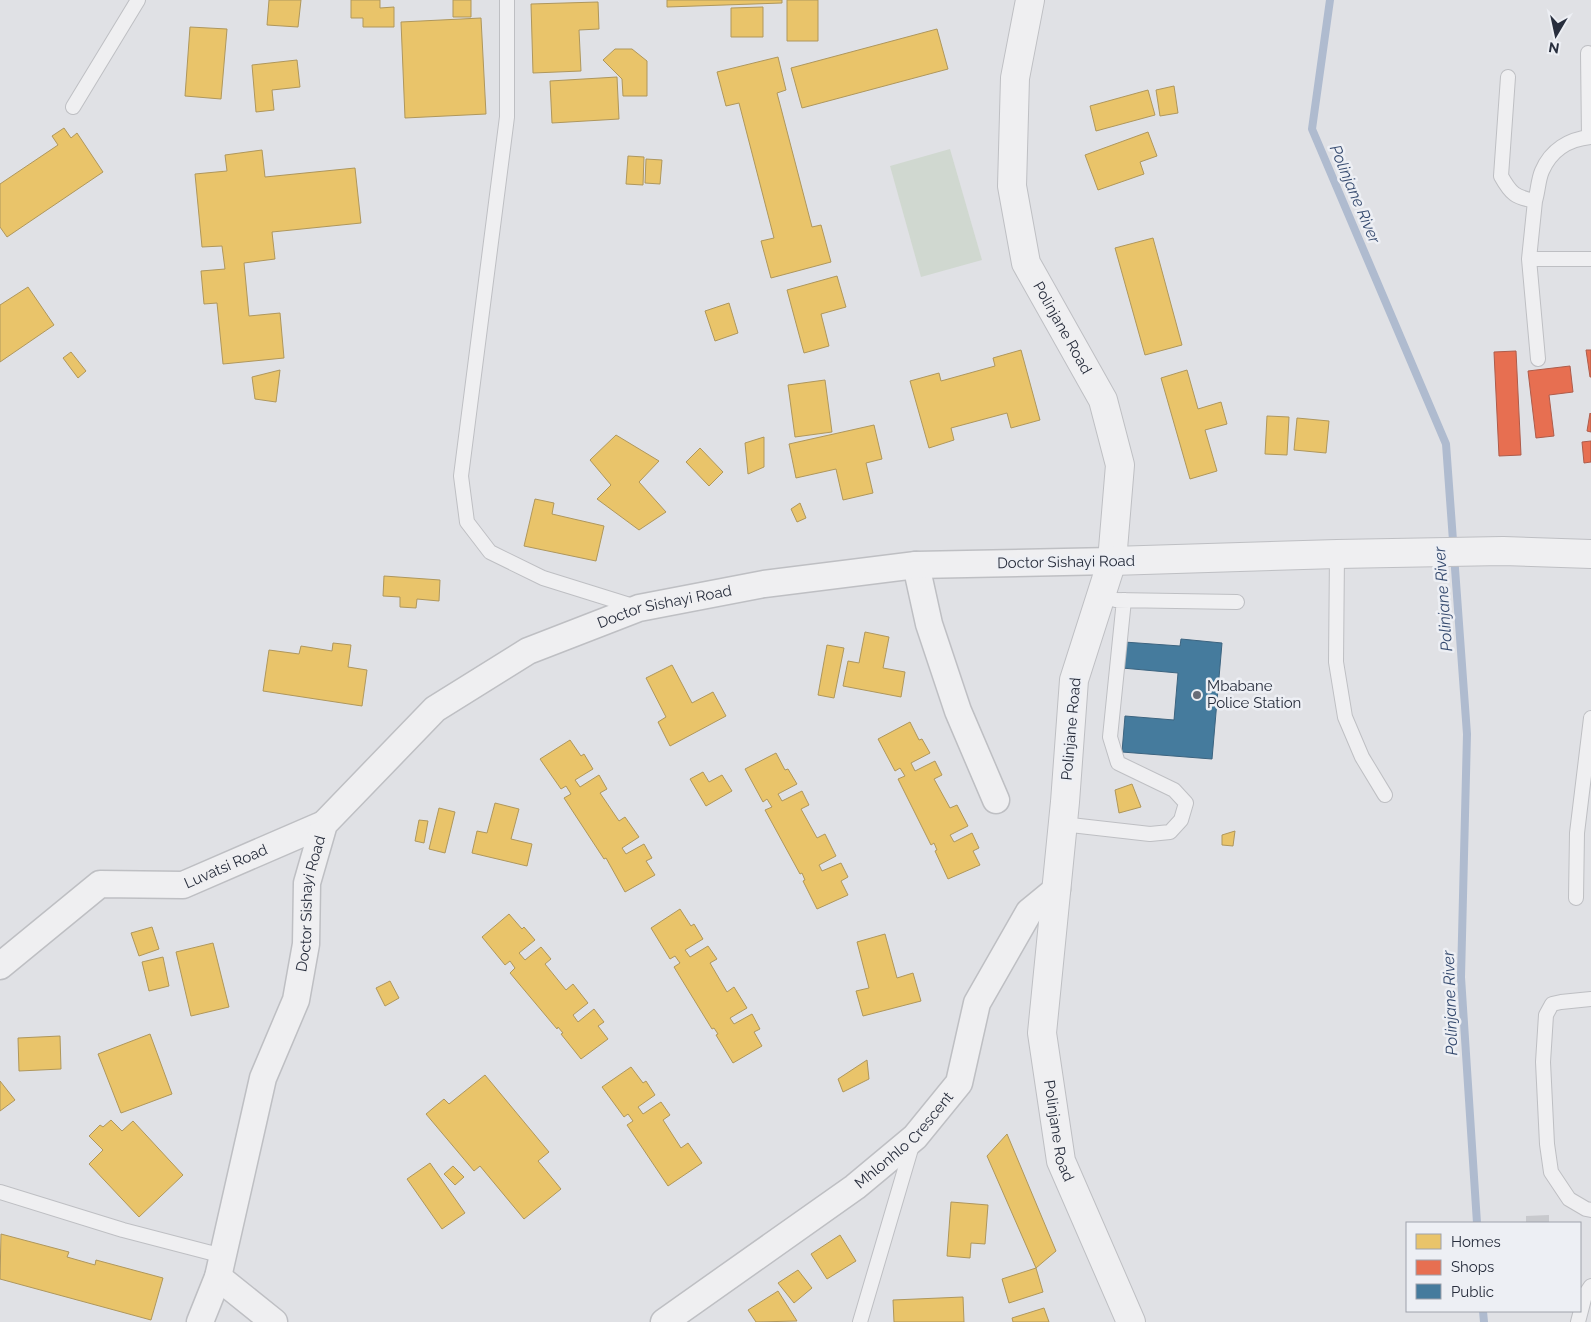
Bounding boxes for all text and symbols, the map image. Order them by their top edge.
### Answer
north arrow [1531,10,1581,60]
text: N [1547,39,1560,57]
water label: Polinjane River [1326,142,1384,246]
street label: Polinjane Road [1029,278,1096,377]
water label: Polinjane River [1430,545,1456,652]
street label: Doctor Sishayi Road [997,552,1135,572]
street label: Doctor Sishayi Road [595,581,733,632]
street label: Polinjane Road [1058,677,1084,781]
place label: Mbabane Police Station [1207,677,1301,712]
marker: Mbabane Police Station [1191,689,1203,701]
street label: Doctor Sishayi Road [292,833,329,973]
street label: Luvatsi Road [181,841,270,892]
water label: Polinjane River [1439,950,1461,1056]
street label: Polinjane Road [1040,1079,1078,1184]
street label: Mhlonhlo Crescent [851,1088,957,1192]
legend [1406,1222,1581,1312]
text: Homes [1451,1233,1501,1251]
text: Shops [1451,1258,1494,1276]
text: Public [1451,1283,1494,1301]

